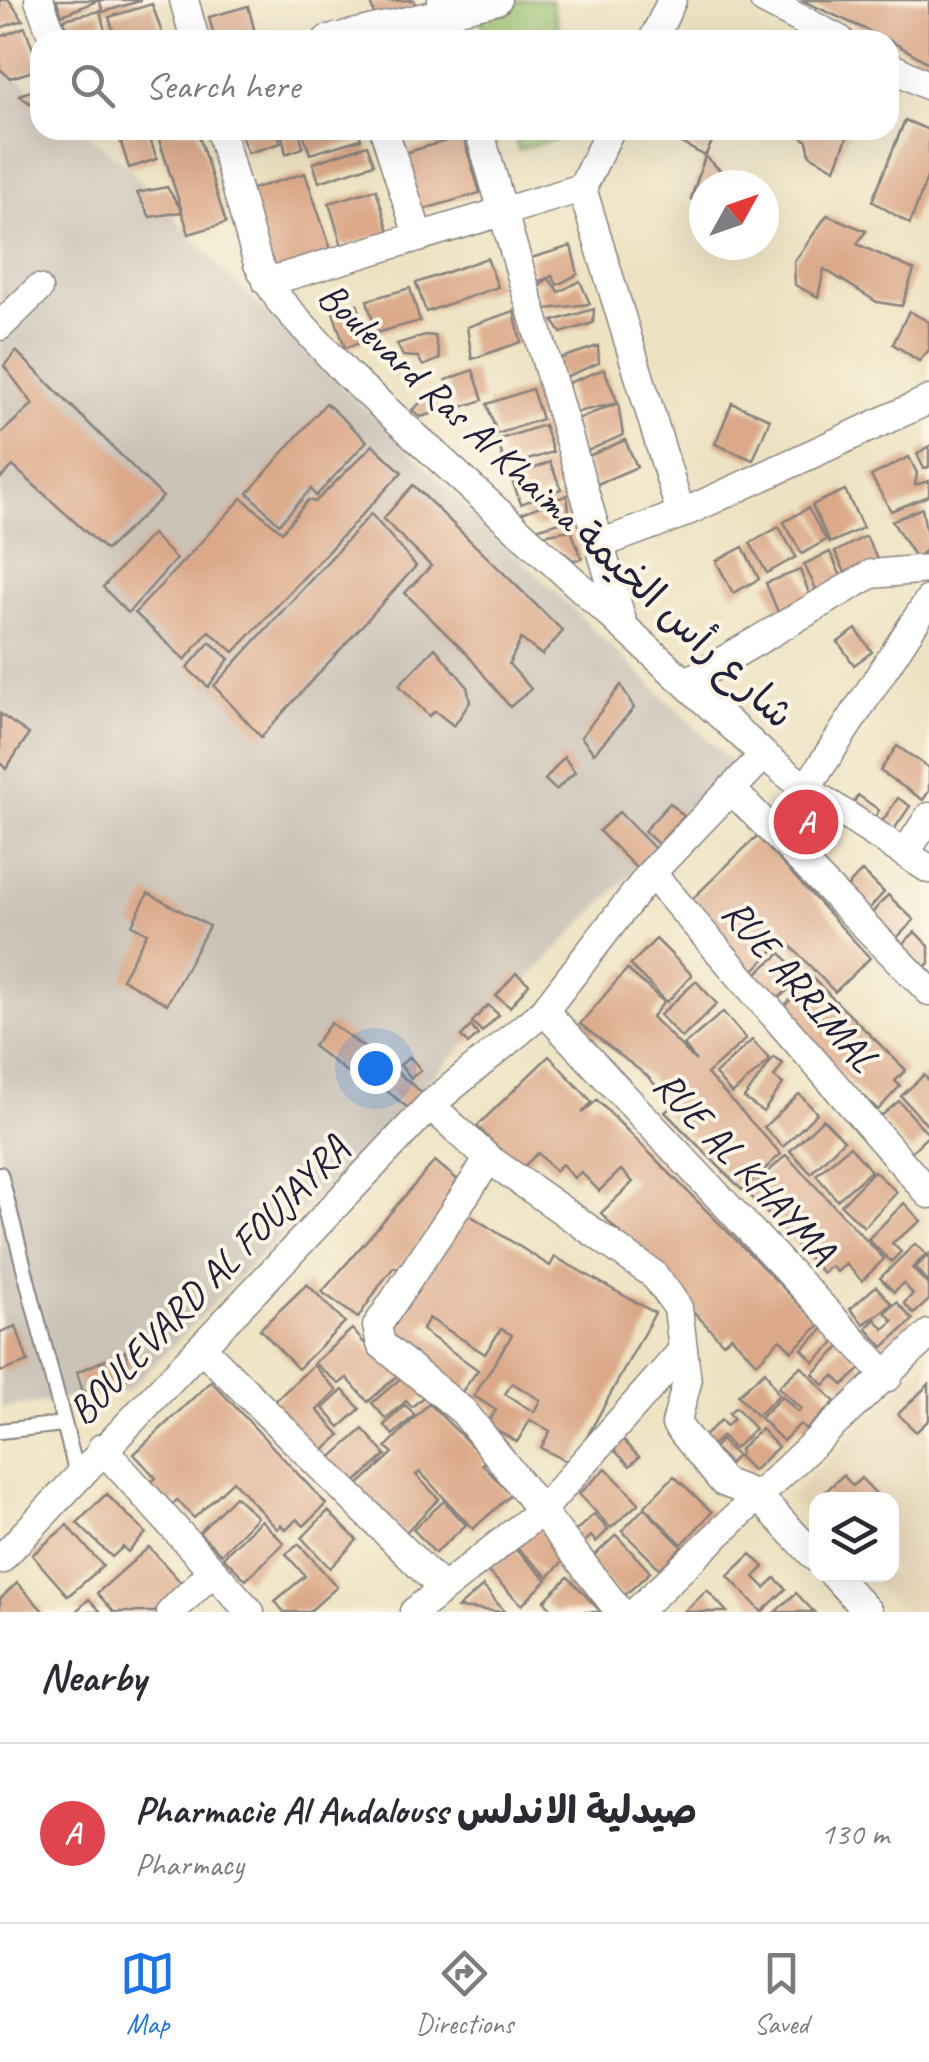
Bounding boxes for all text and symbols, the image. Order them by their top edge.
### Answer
search box [30,30,899,140]
icon: search [65,58,120,113]
text: Search here [145,62,300,109]
north arrow [689,170,779,260]
street label: Boulevard Ras Al Khaima شارع رأس الخيمة [306,271,804,741]
pin: A [774,784,838,860]
street label: RUE ARRIMAL [711,888,889,1082]
your location [350,1043,401,1094]
street label: RUE AL KHAYMA [643,1060,848,1274]
street label: BOULEVARD AL FOUJAYRA [57,1124,360,1435]
map controls [809,1492,899,1582]
button: layers [809,1492,899,1582]
text: Nearby [40,1651,146,1704]
text: Pharmacie Al Andalouss صيدلية الاندلس [135,1787,697,1834]
text: A [64,1813,81,1854]
text: 130 m [820,1813,889,1854]
text: Pharmacy [135,1844,244,1885]
tab: Map [120,1946,175,2041]
tab: Directions [416,1946,513,2041]
tab: Saved [754,1946,809,2041]

